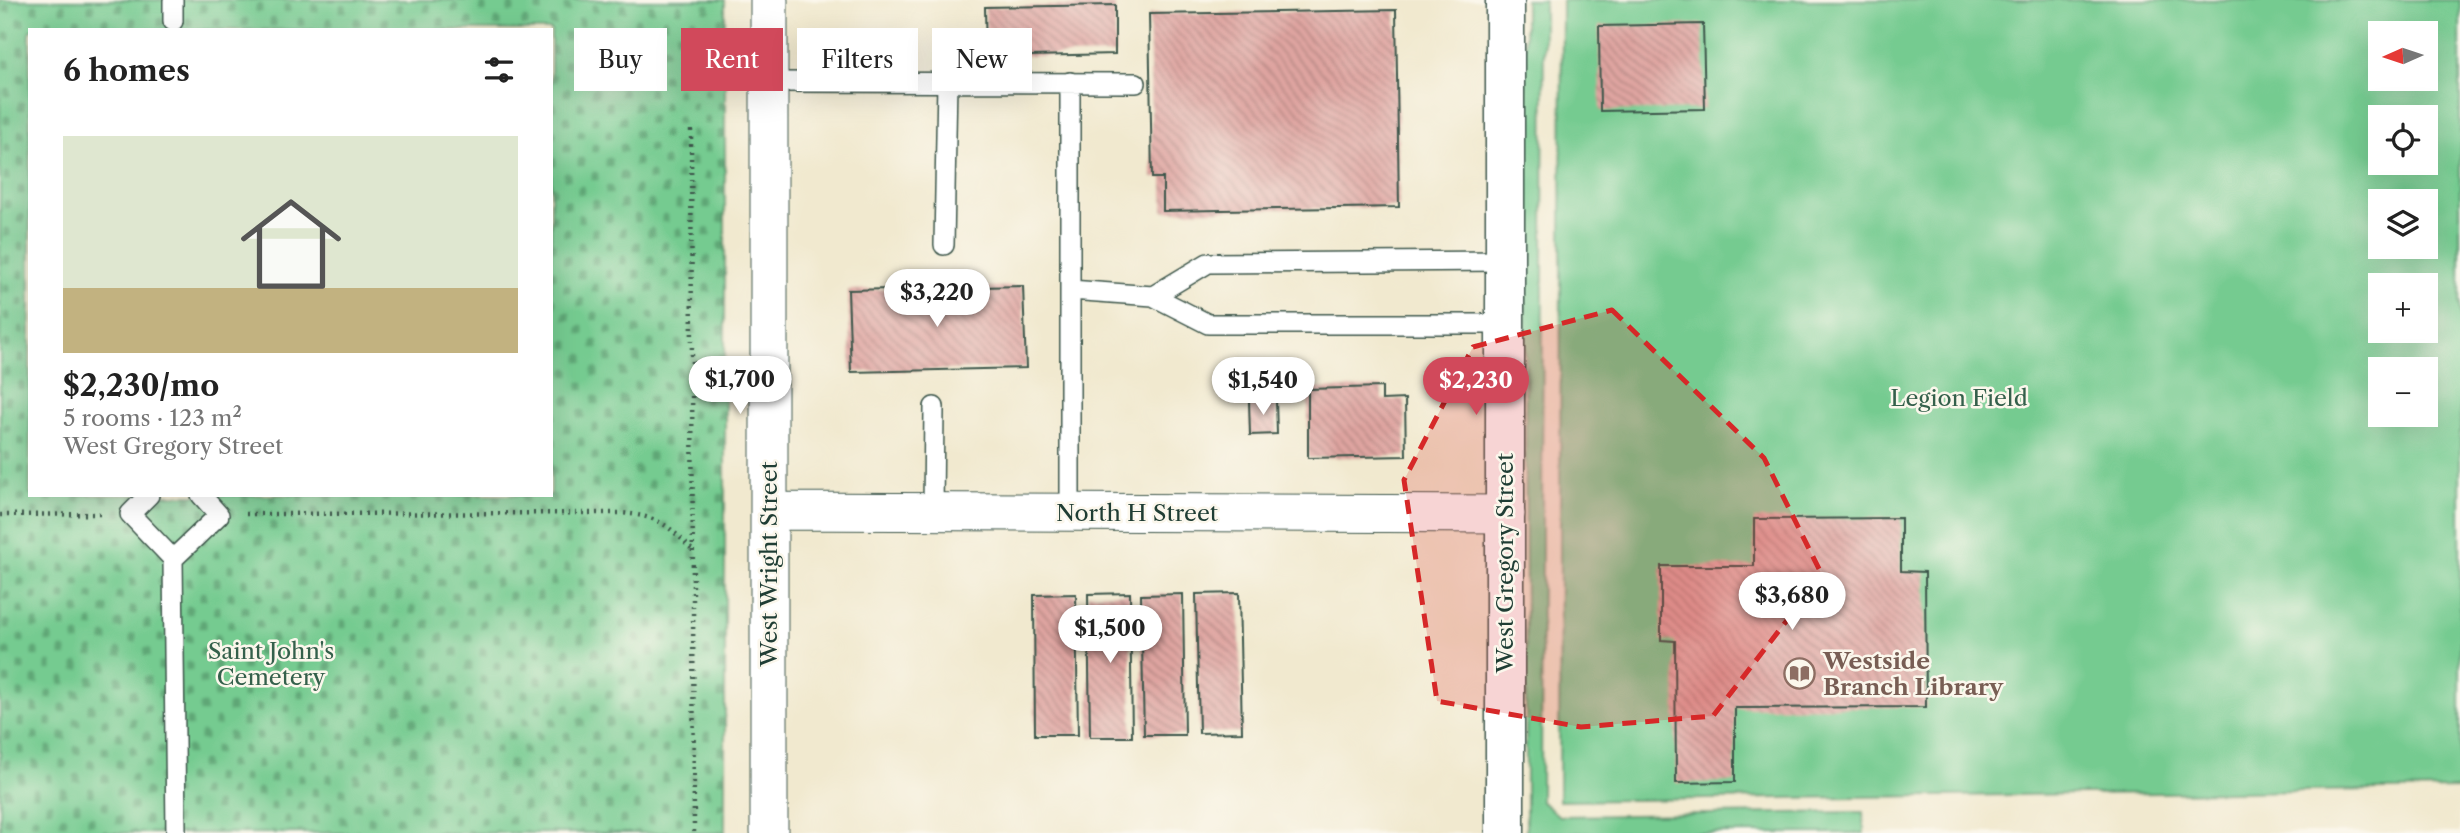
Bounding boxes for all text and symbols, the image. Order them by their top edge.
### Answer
north arrow [2368,21,2438,91]
map controls [2368,21,2438,427]
chip: Buy [574,28,667,91]
chip: Rent [681,28,783,91]
chip: Filters [797,28,918,91]
chip: New [932,28,1032,91]
icon: filters [480,51,518,89]
text: 6 homes [63,52,190,89]
button: locate [2368,105,2438,175]
icon: home [228,181,354,307]
button: layers [2368,189,2438,259]
pin: $3,220 [880,270,994,329]
button: + [2368,273,2438,343]
text: $3,220 [900,278,974,306]
pin: $1,700 [683,356,797,416]
button: − [2368,357,2438,427]
pin: $1,540 [1206,358,1320,417]
pin: $2,230 [1419,358,1533,417]
text: $1,700 [705,365,775,393]
text: $1,540 [1228,366,1298,394]
text: $2,230 [1439,366,1513,394]
text: $2,230/mo [63,367,219,404]
park label: Legion Field [1890,384,2028,412]
text: 5 rooms · 123 m² [63,404,242,432]
text: West Gregory Street [63,432,283,460]
street label: West Gregory Street [1491,453,1519,674]
street label: West Wright Street [755,461,783,668]
street label: North H Street [1056,499,1218,527]
pin: $3,680 [1735,572,1849,632]
text: $3,680 [1755,581,1829,609]
pin: $1,500 [1053,606,1167,665]
text: $1,500 [1074,614,1146,642]
park label: Saint John's Cemetery [208,637,334,691]
place label: Westside Branch Library [1822,647,2004,701]
library icon: Westside Branch Library [1783,657,1817,691]

